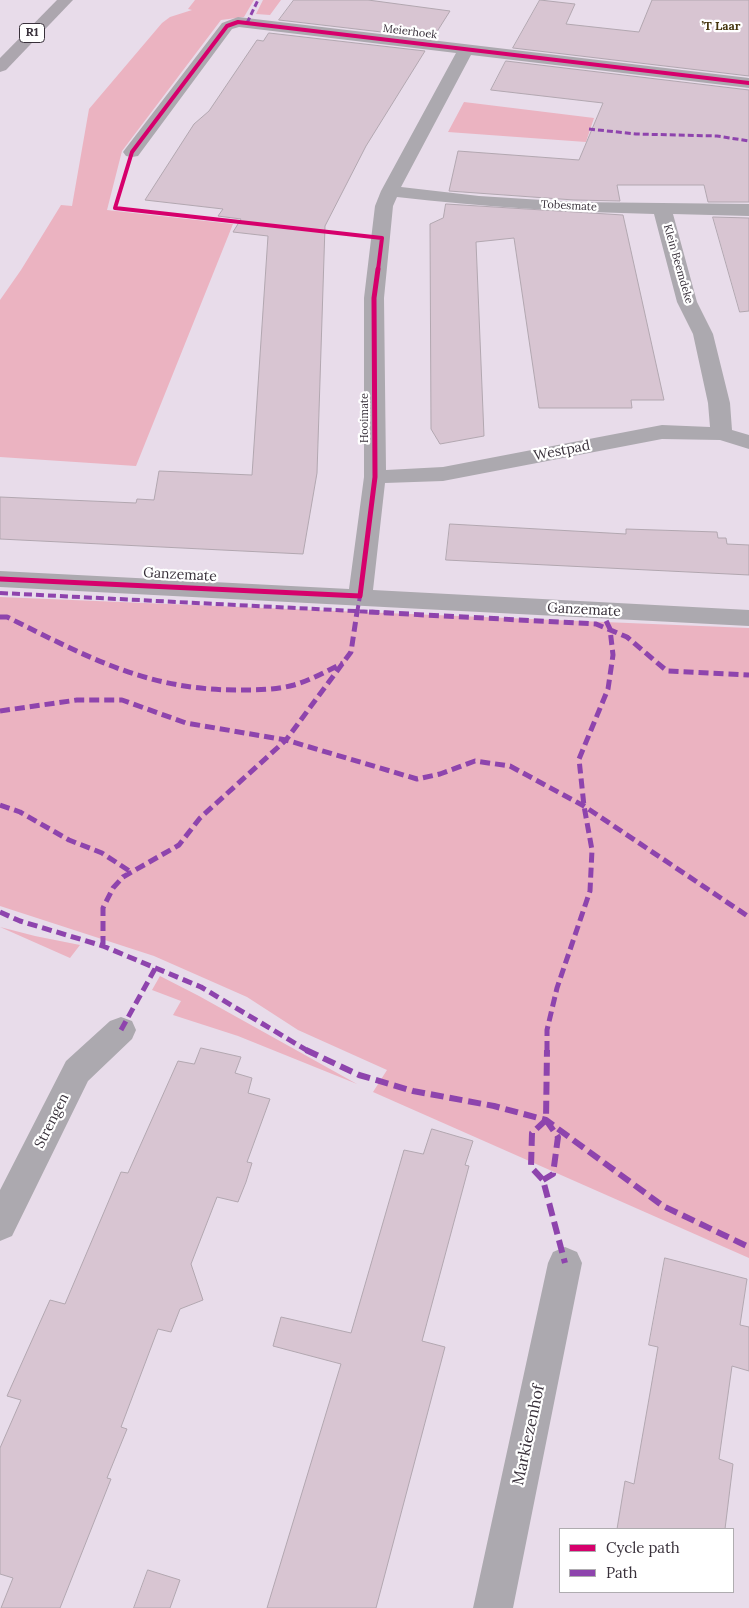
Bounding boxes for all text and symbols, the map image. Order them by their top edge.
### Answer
district label: ’T Laar [701,20,741,34]
street label: Meierhoek [382,22,438,42]
road number: R1 [20,23,44,42]
street label: Tobesmate [541,198,597,214]
street label: Klein Beemdeke [660,223,696,305]
street label: Hooimate [358,393,372,443]
street label: Westpad [533,437,591,465]
street label: Ganzemate [143,565,217,585]
street label: Ganzemate [547,600,621,620]
street label: Strengen [31,1091,73,1151]
street label: Markiezenhof [509,1383,549,1487]
legend [559,1528,734,1593]
text: Cycle path [606,1538,680,1557]
text: Path [606,1563,637,1582]

